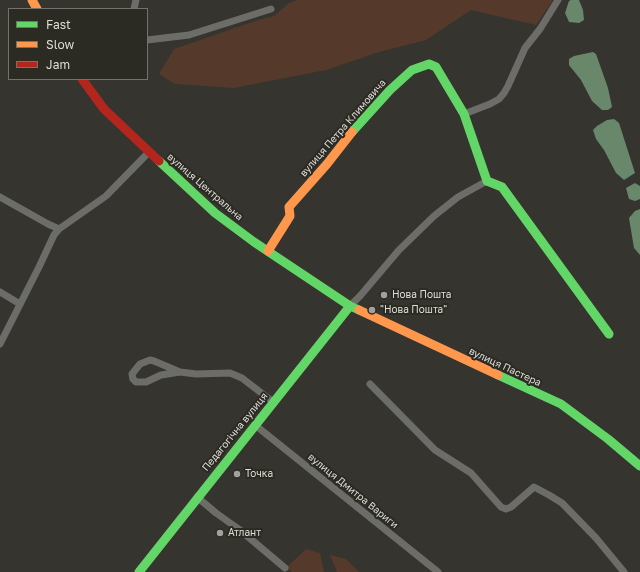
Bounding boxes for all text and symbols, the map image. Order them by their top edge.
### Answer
legend [8,8,148,80]
text: Fast [46,17,71,32]
text: Slow [46,37,74,52]
text: Jam [46,57,70,72]
street label: вулиця Петра Климовича [297,77,389,179]
street label: вулиця Центральна [165,151,245,223]
place label: Нова Пошта [392,289,451,301]
marker: Нова Пошта [379,290,389,300]
place label: "Нова Пошта" [380,304,447,316]
marker: "Нова Пошта" [367,305,377,315]
street label: вулиця Пастера [467,345,543,389]
street label: Педагогічна вулиця [200,390,270,474]
street label: вулиця Дмитра Вариги [306,451,400,531]
place label: Точка [245,468,273,480]
marker: Точка [232,469,242,479]
place label: Атлант [228,527,261,539]
marker: Атлант [215,528,225,538]

